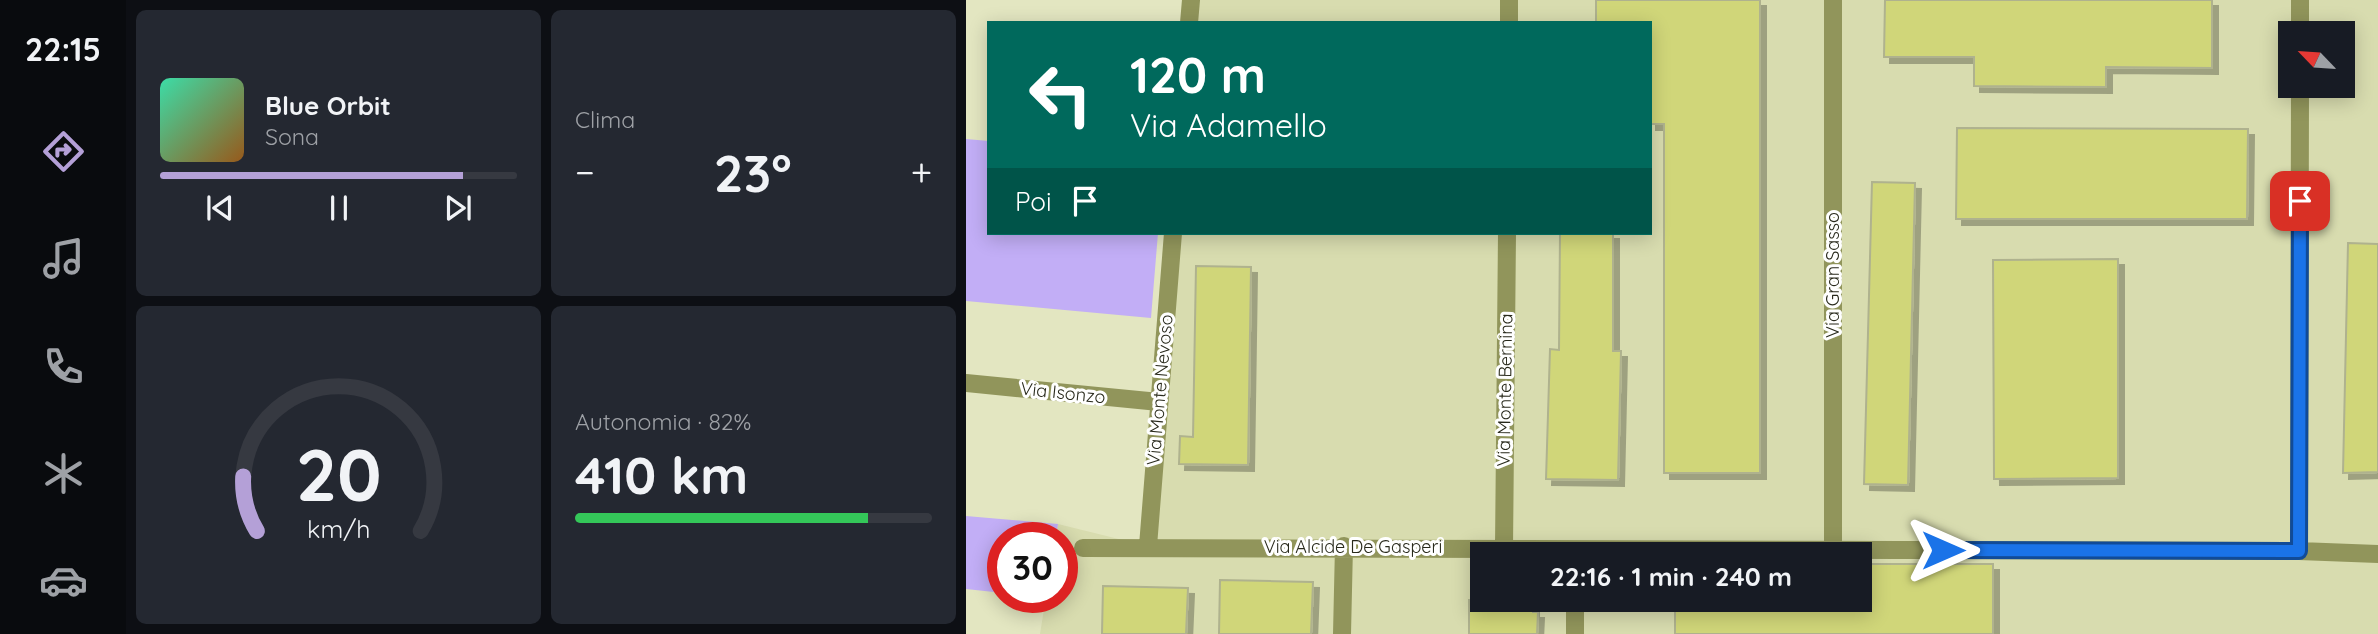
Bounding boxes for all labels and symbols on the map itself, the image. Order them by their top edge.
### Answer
north arrow [2278,21,2356,98]
pin [2270,171,2330,231]
street label: Via Gran Sasso [1821,212,1844,338]
street label: Via Monte Nevoso [1141,313,1178,467]
street label: Via Monte Bernina [1492,313,1517,467]
street label: Via Isonzo [1019,377,1107,408]
position arrow [1906,513,1980,587]
speed limit sign: 30 [987,522,1078,613]
street label: Via Alcide De Gasperi [1264,535,1442,558]

